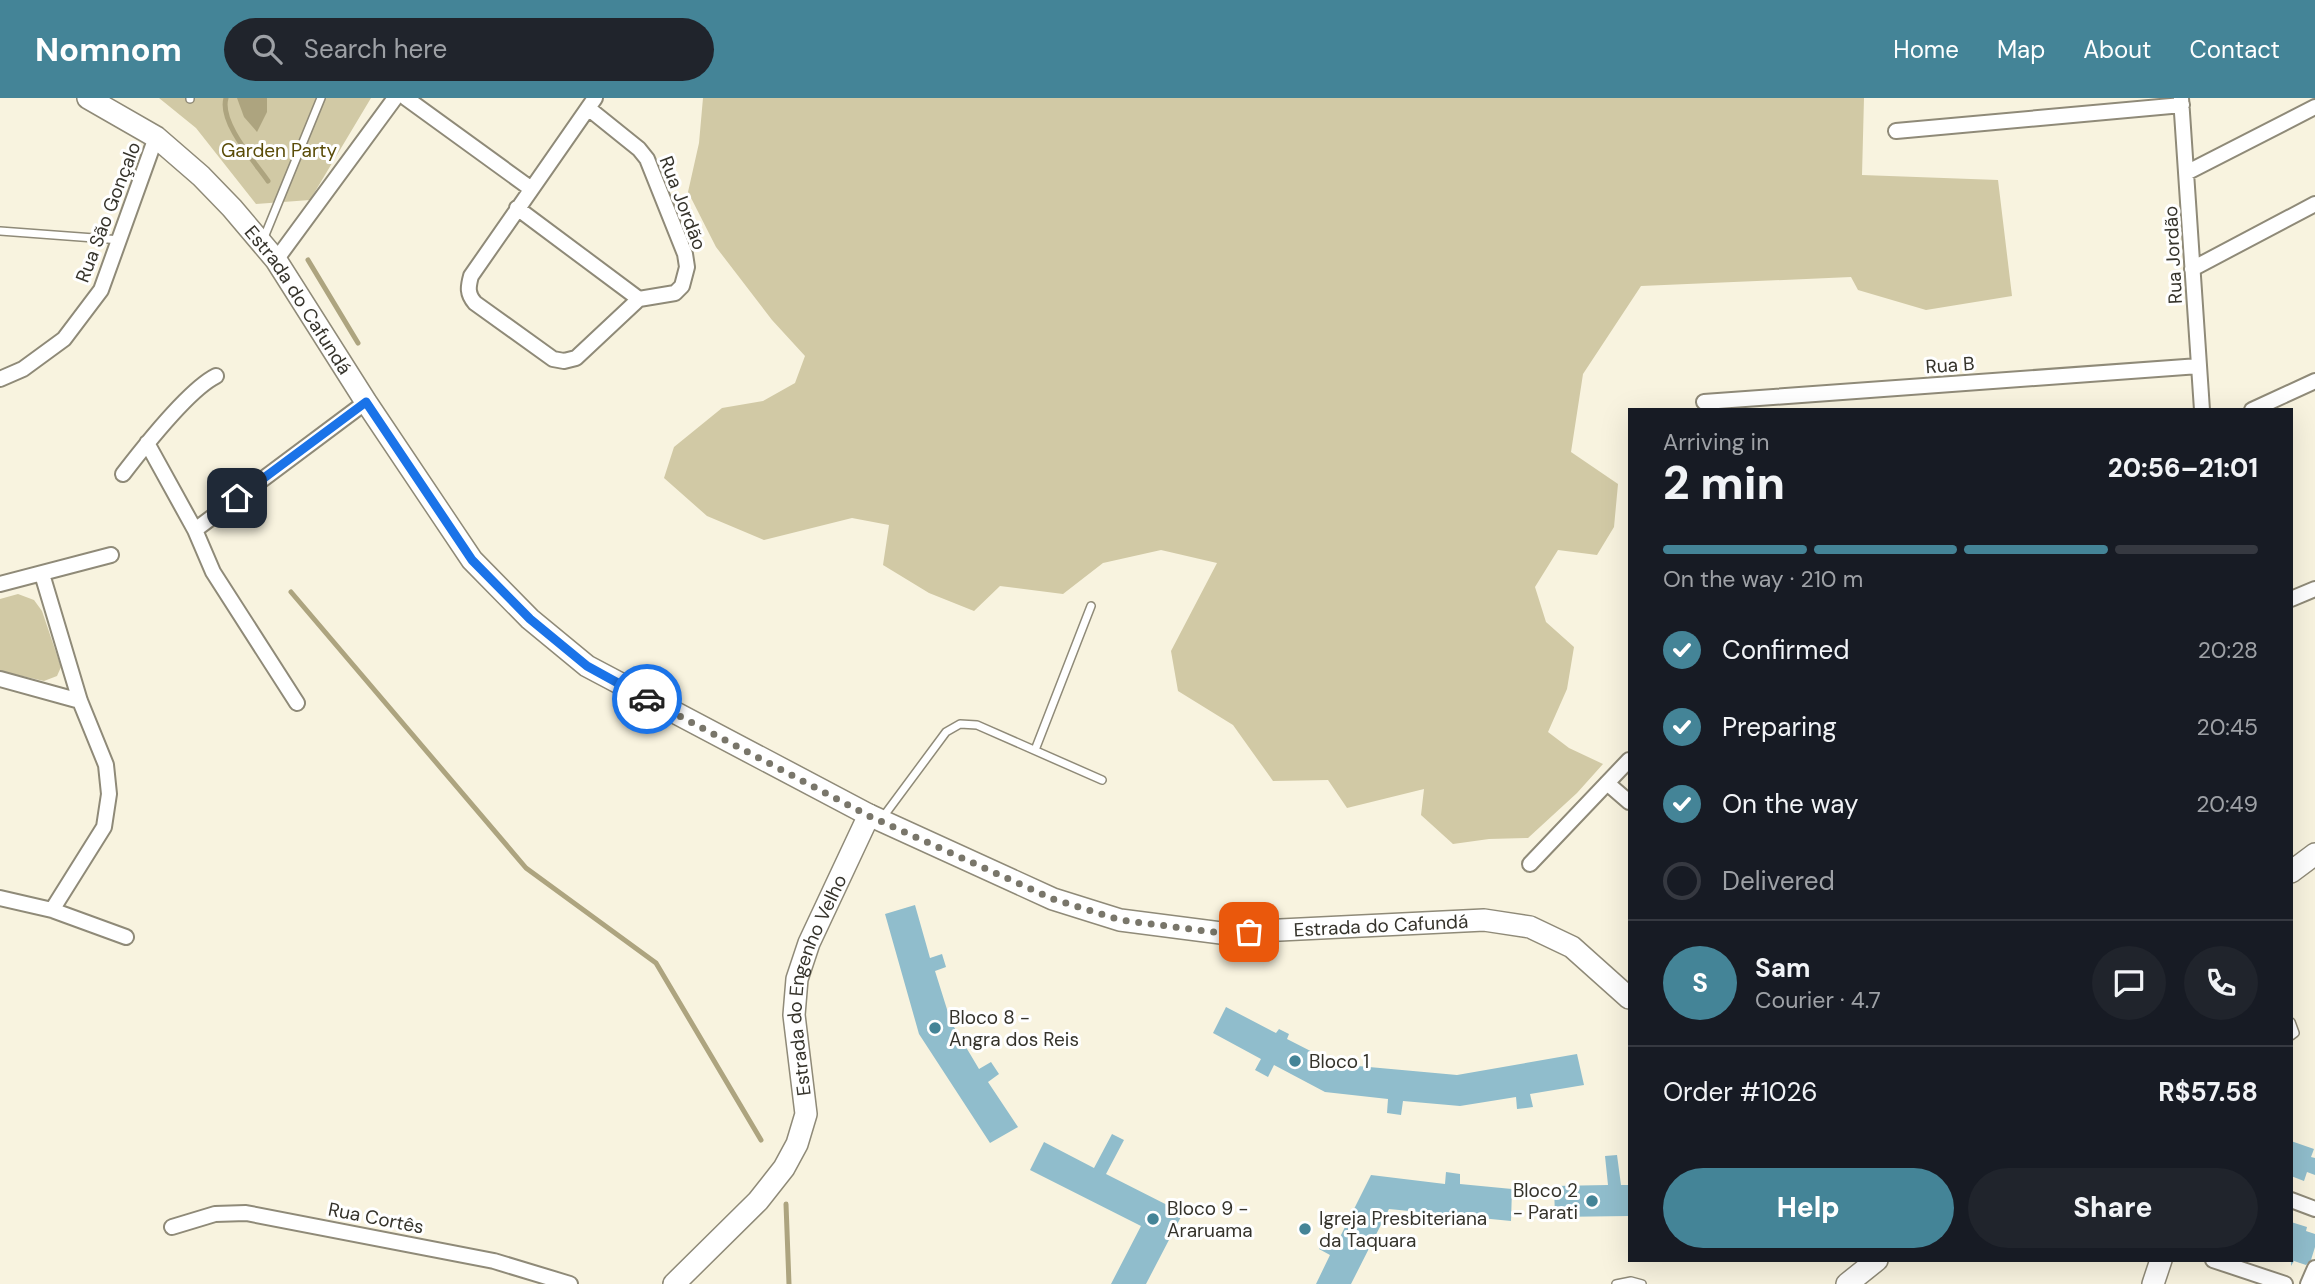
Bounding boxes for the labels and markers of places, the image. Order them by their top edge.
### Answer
pin [207,468,267,528]
pin [1219,902,1279,962]
place label: Bloco 8 - Angra dos Reis [949,1005,1079,1052]
marker: Bloco 8 - Angra dos Reis [927,1020,943,1036]
place label: Bloco 1 [1309,1049,1369,1074]
marker: Bloco 1 [1287,1053,1303,1069]
place label: Bloco 2 - Parati [1513,1178,1578,1225]
marker: Bloco 2 - Parati [1584,1193,1600,1209]
place label: Bloco 9 - Araruama [1167,1196,1253,1243]
place label: Igreja Presbiteriana da Taquara [1319,1206,1487,1253]
marker: Bloco 9 - Araruama [1145,1211,1161,1227]
marker: Igreja Presbiteriana da Taquara [1297,1221,1313,1237]

